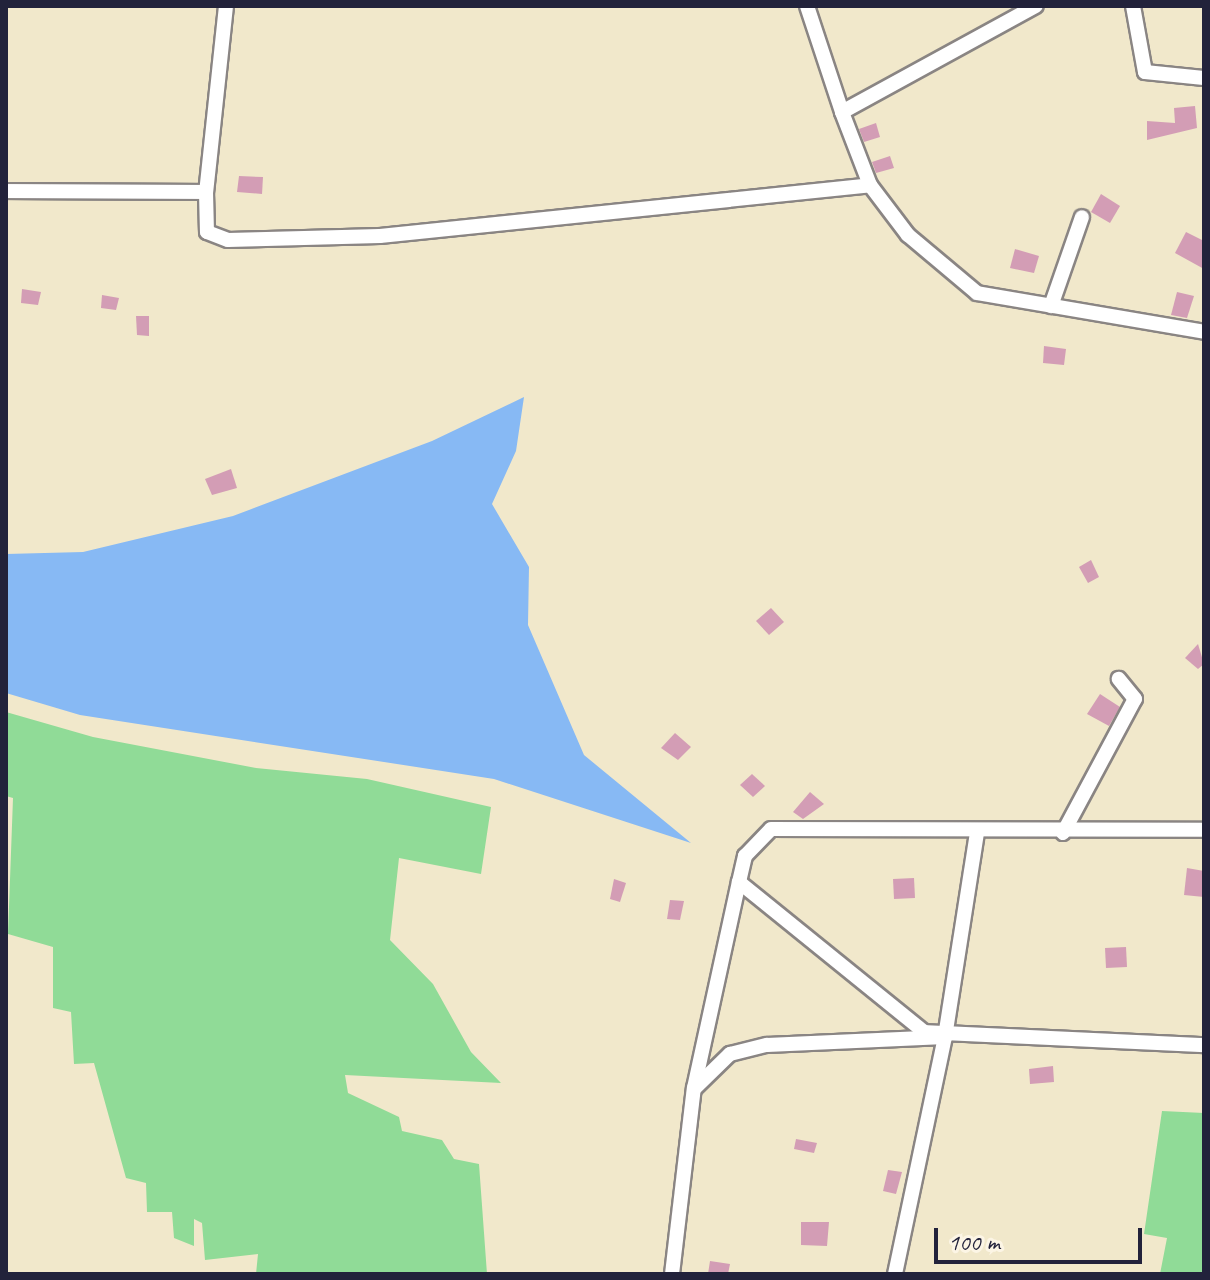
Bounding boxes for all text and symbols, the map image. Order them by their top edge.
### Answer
scale bar [938,1212,1146,1262]
text: 100 m [948,1227,1000,1257]

